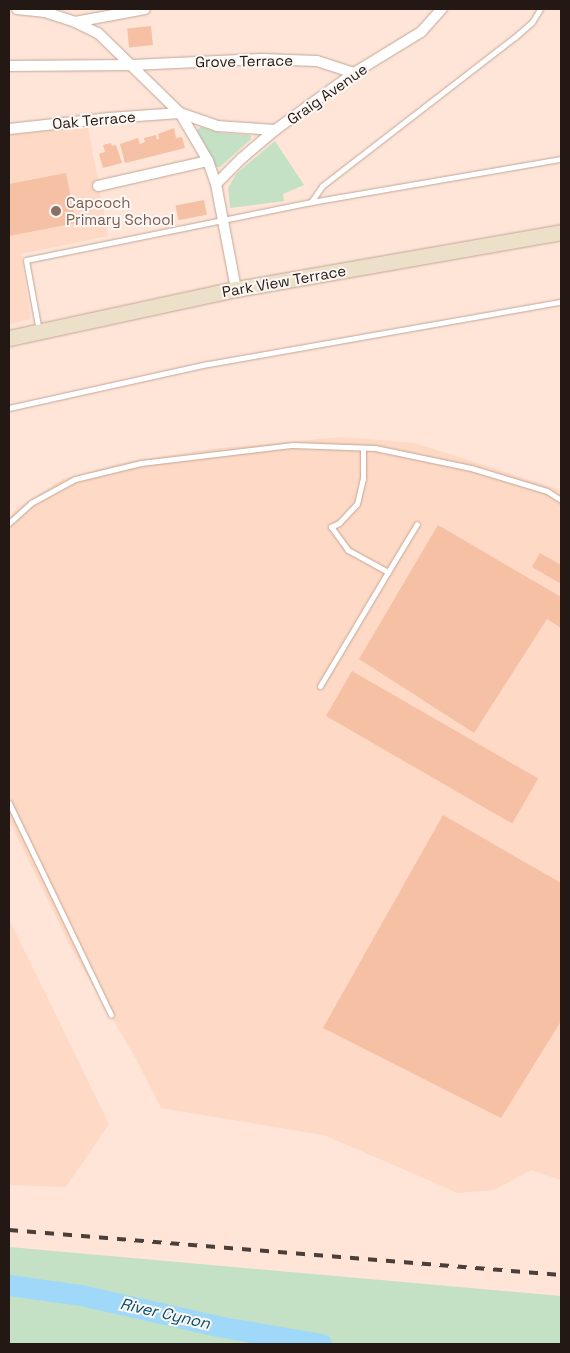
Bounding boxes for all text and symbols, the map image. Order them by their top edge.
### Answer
street label: Grove Terrace [195,51,293,71]
street label: Graig Avenue [283,60,371,128]
street label: Oak Terrace [51,107,137,133]
place label: Capcoch Primary School [66,193,174,228]
marker: Capcoch Primary School [50,205,62,217]
street label: Park View Terrace [220,261,348,301]
water label: River Cynon [118,1294,212,1334]

